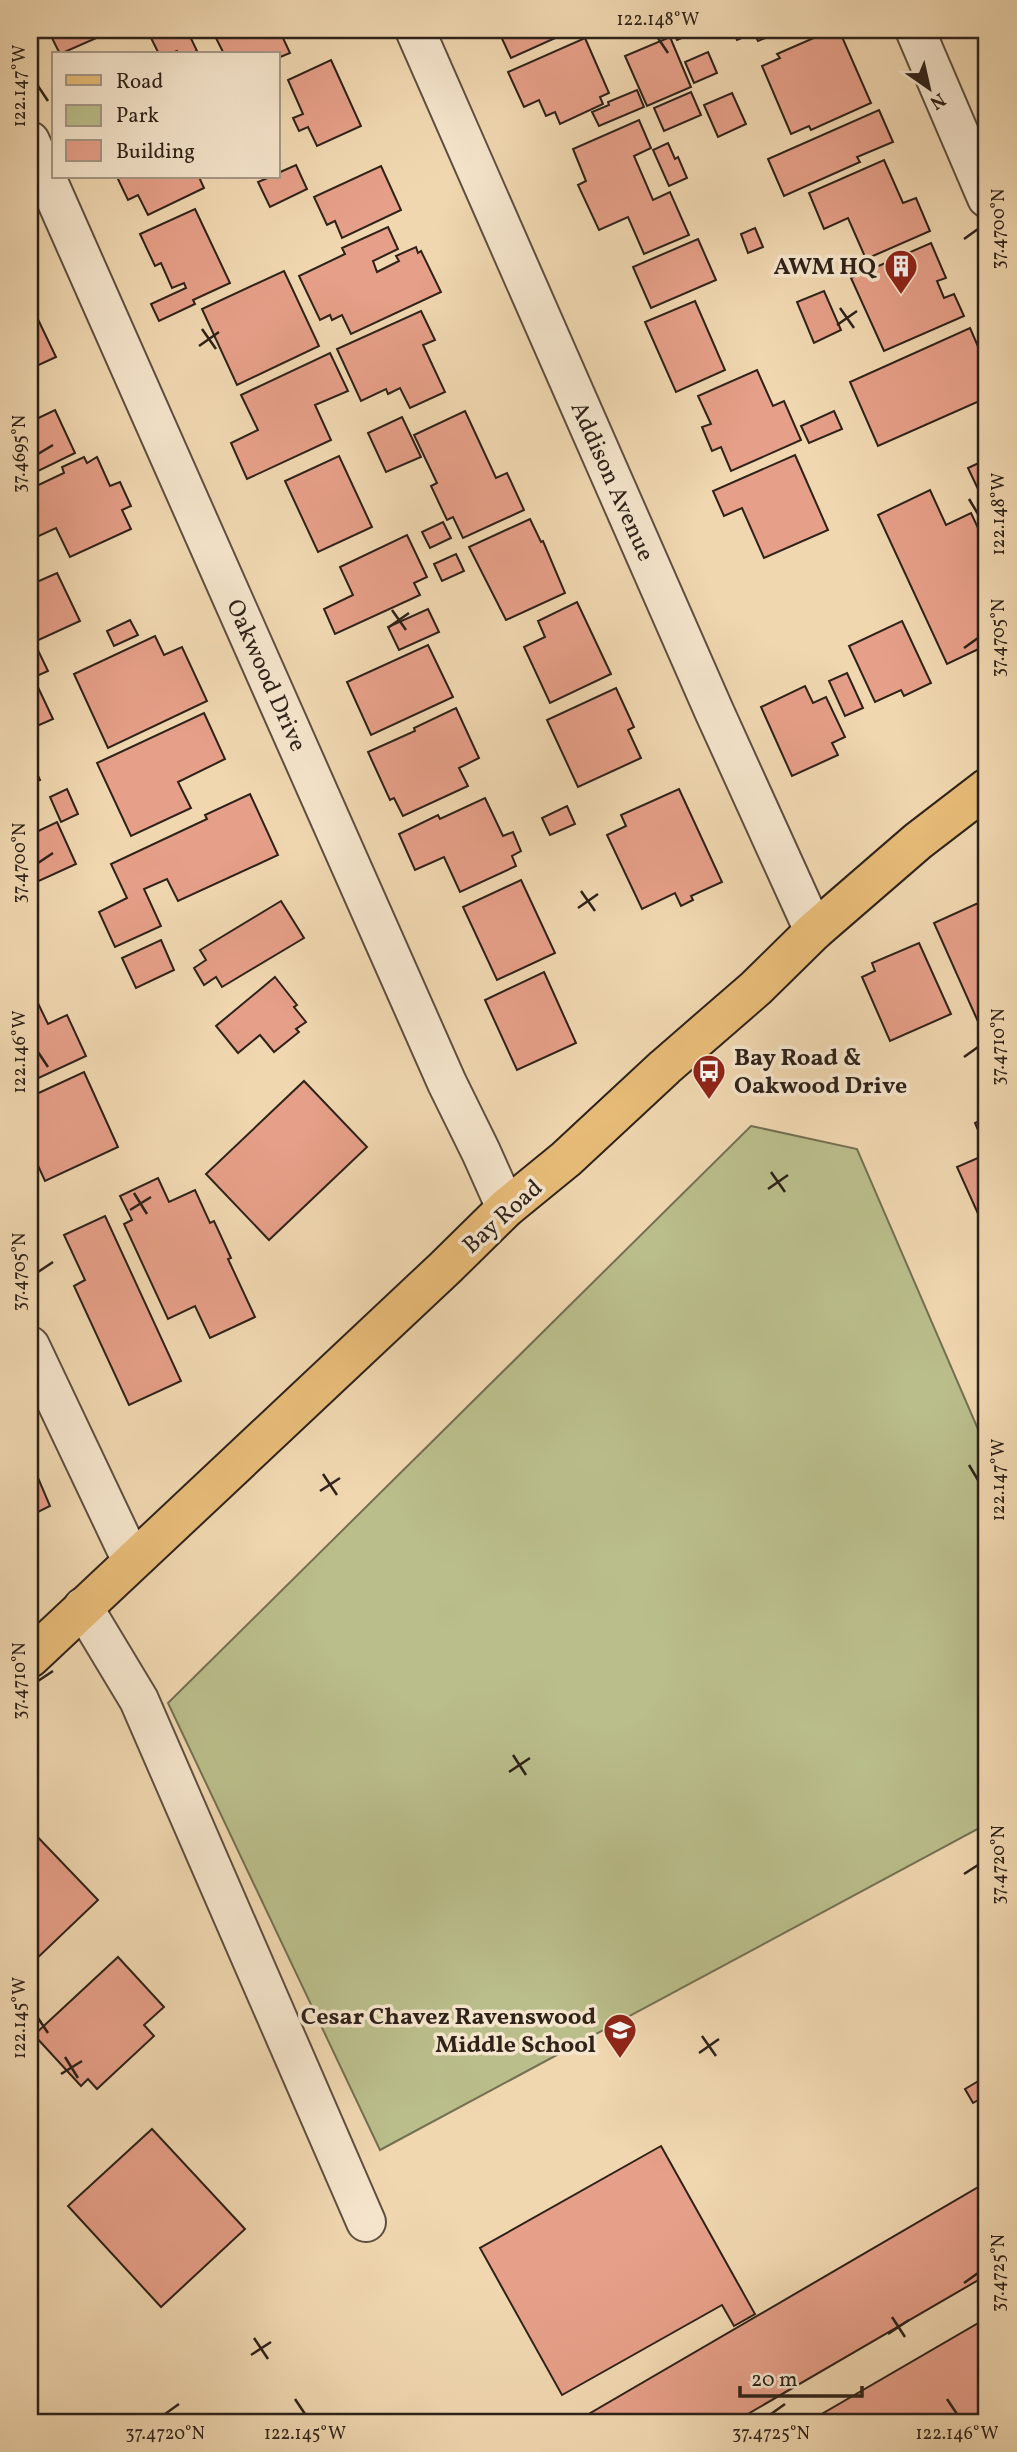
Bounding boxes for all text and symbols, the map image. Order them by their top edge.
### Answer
text: 122.148°W [617,8,699,33]
text: 122.147°W [8,45,33,127]
legend [52,52,280,178]
north arrow [894,52,964,122]
text: Road [116,68,163,97]
text: N [924,86,950,115]
text: Park [116,102,159,131]
text: Building [116,138,195,167]
text: 37.4700°N [987,189,1012,269]
building icon: AWM HQ [882,247,920,296]
place label: AWM HQ [774,251,877,285]
street label: Addison Avenue [561,397,662,567]
text: 37.4695°N [8,415,33,493]
text: 122.148°W [987,473,1012,555]
street label: Oakwood Drive [216,594,314,757]
text: 37.4705°N [987,599,1012,677]
text: 37.4700°N [8,823,33,903]
text: 37.4710°N [987,1008,1012,1086]
text: 122.146°W [8,1011,33,1093]
place label: Bay Road & Oakwood Drive [734,1042,907,1104]
bus stop icon: Bay Road & Oakwood Drive [690,1052,728,1101]
street label: Bay Road [456,1172,551,1263]
text: 37.4705°N [8,1233,33,1311]
text: 122.147°W [987,1439,1012,1521]
text: 37.4710°N [8,1642,33,1720]
text: 37.4720°N [987,1825,1012,1905]
text: 122.145°W [8,1977,33,2059]
place label: Cesar Chavez Ravenswood Middle School [301,2001,596,2063]
school or university icon: Cesar Chavez Ravenswood Middle School [601,2011,639,2060]
text: 37.4725°N [987,2234,1012,2312]
scale bar [740,2354,863,2398]
text: 20 m [751,2366,797,2395]
text: 37.4720°N [125,2422,205,2447]
text: 122.145°W [264,2422,346,2447]
text: 37.4725°N [732,2422,810,2447]
text: 122.146°W [916,2422,998,2447]

